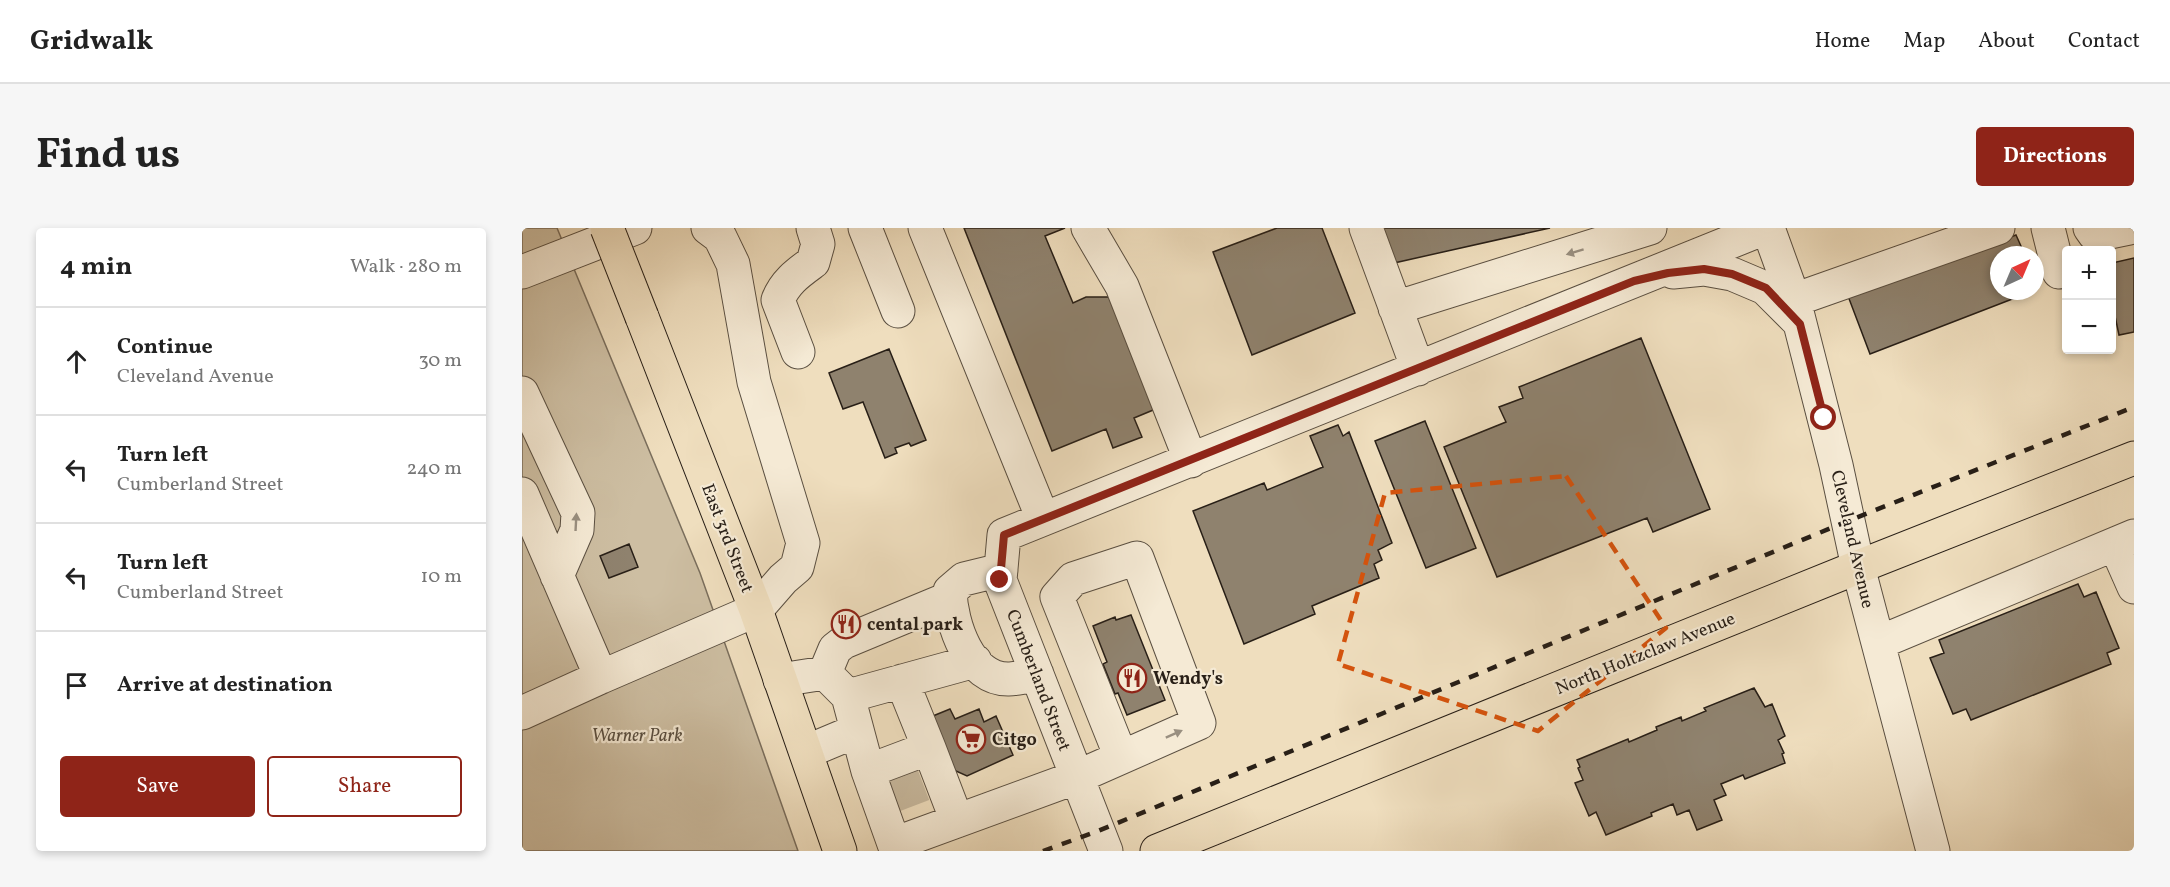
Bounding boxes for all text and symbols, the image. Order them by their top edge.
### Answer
text: Gridwalk [30,22,153,61]
text: Home [1815,27,1870,56]
text: Map [1903,27,1945,56]
text: About [1978,27,2035,56]
text: Contact [2068,27,2140,56]
text: Find us [36,127,180,186]
button: Directions [1976,127,2134,186]
north arrow [1990,246,2044,300]
map controls [2062,246,2116,354]
button: + [2062,246,2116,300]
one-way arrow [1566,248,1584,257]
text: 4 min [60,249,132,285]
text: Walk · 280 m [350,253,462,281]
button: − [2062,300,2116,354]
text: Continue [117,332,213,363]
icon: ahead [60,345,93,378]
text: 30 m [418,347,462,375]
text: Cleveland Avenue [117,363,274,391]
route start [1810,404,1836,430]
text: Turn left [117,440,208,471]
icon: left [60,453,93,486]
text: 240 m [407,455,462,483]
street label: Cleveland Avenue [1823,468,1880,611]
text: Cumberland Street [117,471,283,499]
street label: East 3rd Street [694,480,759,597]
one-way arrow [572,512,581,531]
text: Turn left [117,548,208,579]
icon: left [60,561,93,594]
text: 10 m [421,563,462,591]
route end [986,566,1012,592]
text: Cumberland Street [117,579,283,607]
street label: Cumberland Street [999,606,1076,755]
street label: North Holtzclaw Avenue [1552,607,1739,702]
restaurant icon: cental park [830,608,862,640]
place label: cental park [867,613,963,638]
restaurant icon: Wendy's [1116,662,1148,694]
place label: Wendy's [1153,667,1223,692]
icon: arrive [60,669,93,702]
text: Arrive at destination [117,670,333,701]
supermarket icon: Citgo [955,723,987,755]
park label: Warner Park [591,724,683,749]
place label: Citgo [992,728,1037,753]
one-way arrow [1166,729,1183,738]
button: Save [60,756,255,817]
button: Share [267,756,462,817]

